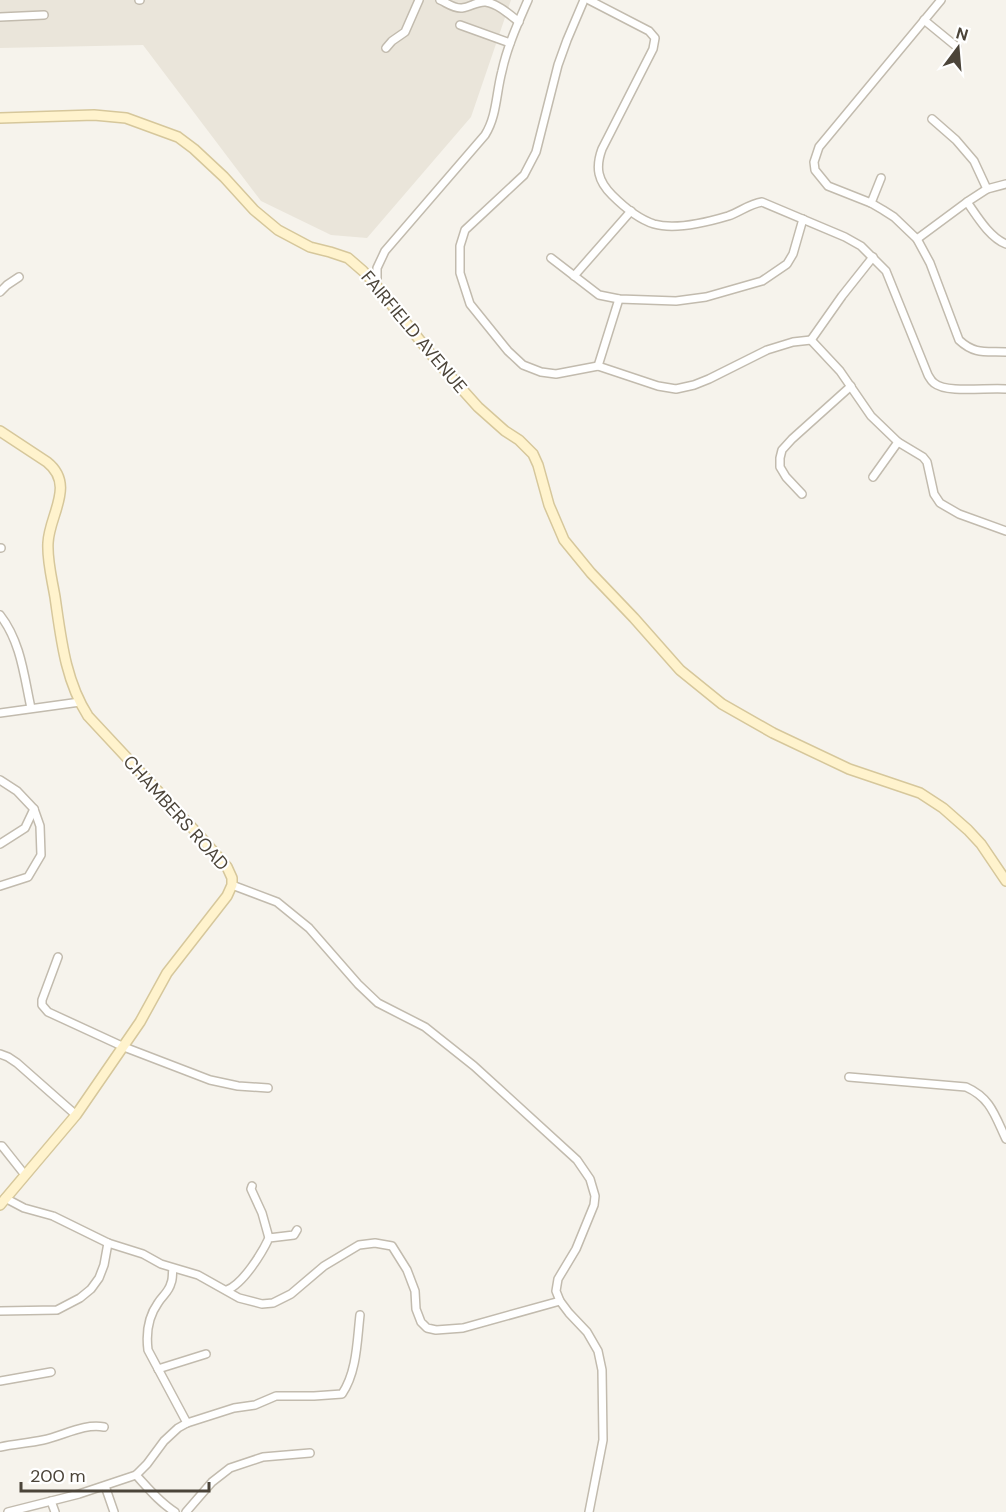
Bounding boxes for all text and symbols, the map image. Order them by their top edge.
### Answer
north arrow [928,18,988,78]
text: N [953,22,971,46]
street label: FAIRFIELD AVENUE [356,266,472,398]
street label: CHAMBERS ROAD [118,750,234,876]
scale bar [21,1455,208,1493]
text: 200 m [30,1464,86,1488]

